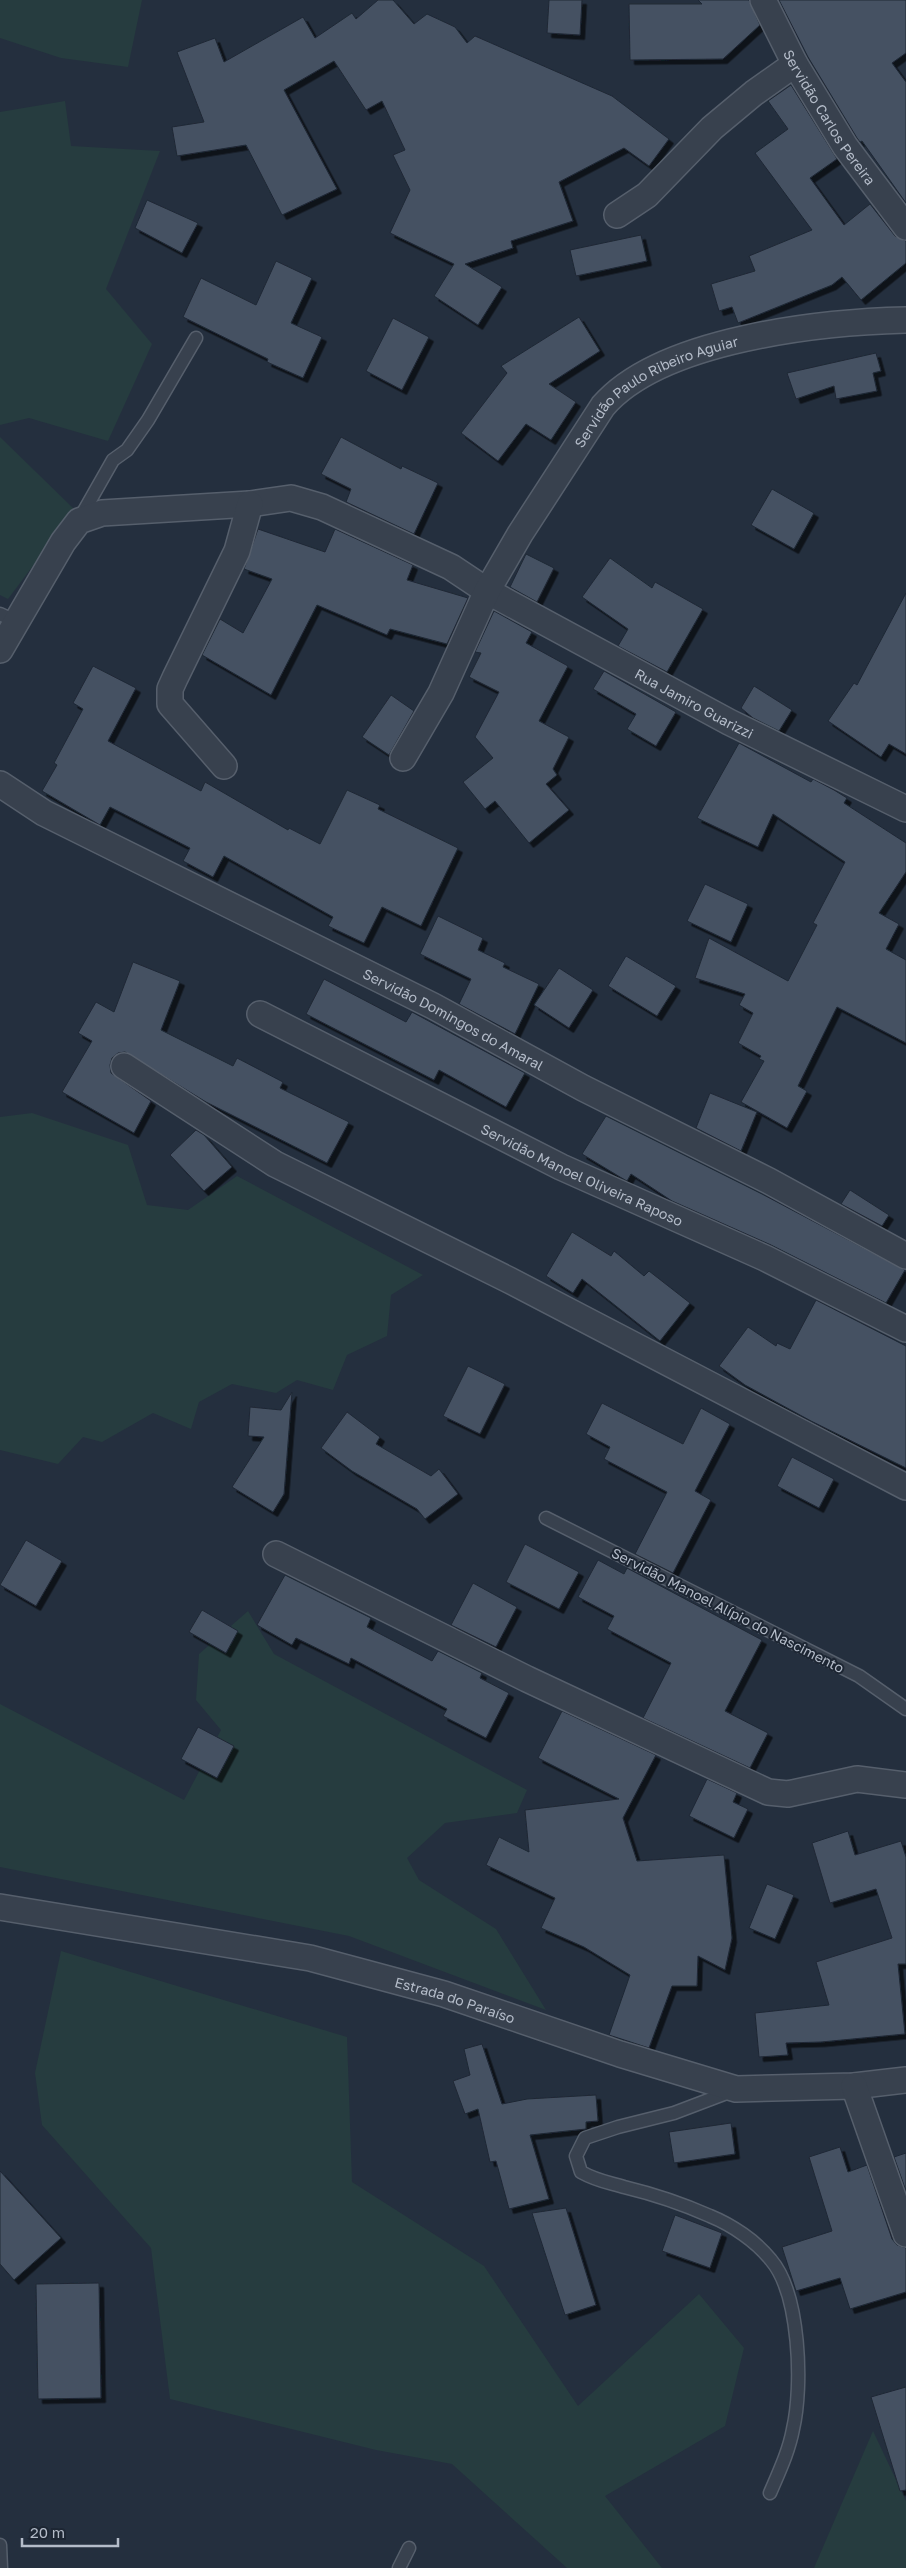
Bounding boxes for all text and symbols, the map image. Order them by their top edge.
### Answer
street label: Servidão Carlos Pereira [781,47,879,188]
street label: Servidão Paulo Ribeiro Aguiar [570,332,740,450]
street label: Rua Jamiro Guarizzi [632,664,757,741]
street label: Servidão Domingos do Amaral [360,964,547,1073]
street label: Servidão Manoel Oliveira Raposo [478,1119,686,1229]
street label: Servidão Manoel Alípio do Nascimento [609,1544,847,1676]
street label: Estrada do Paraíso [393,1973,517,2026]
scale bar [22,2516,119,2548]
text: 20 m [30,2523,65,2541]

